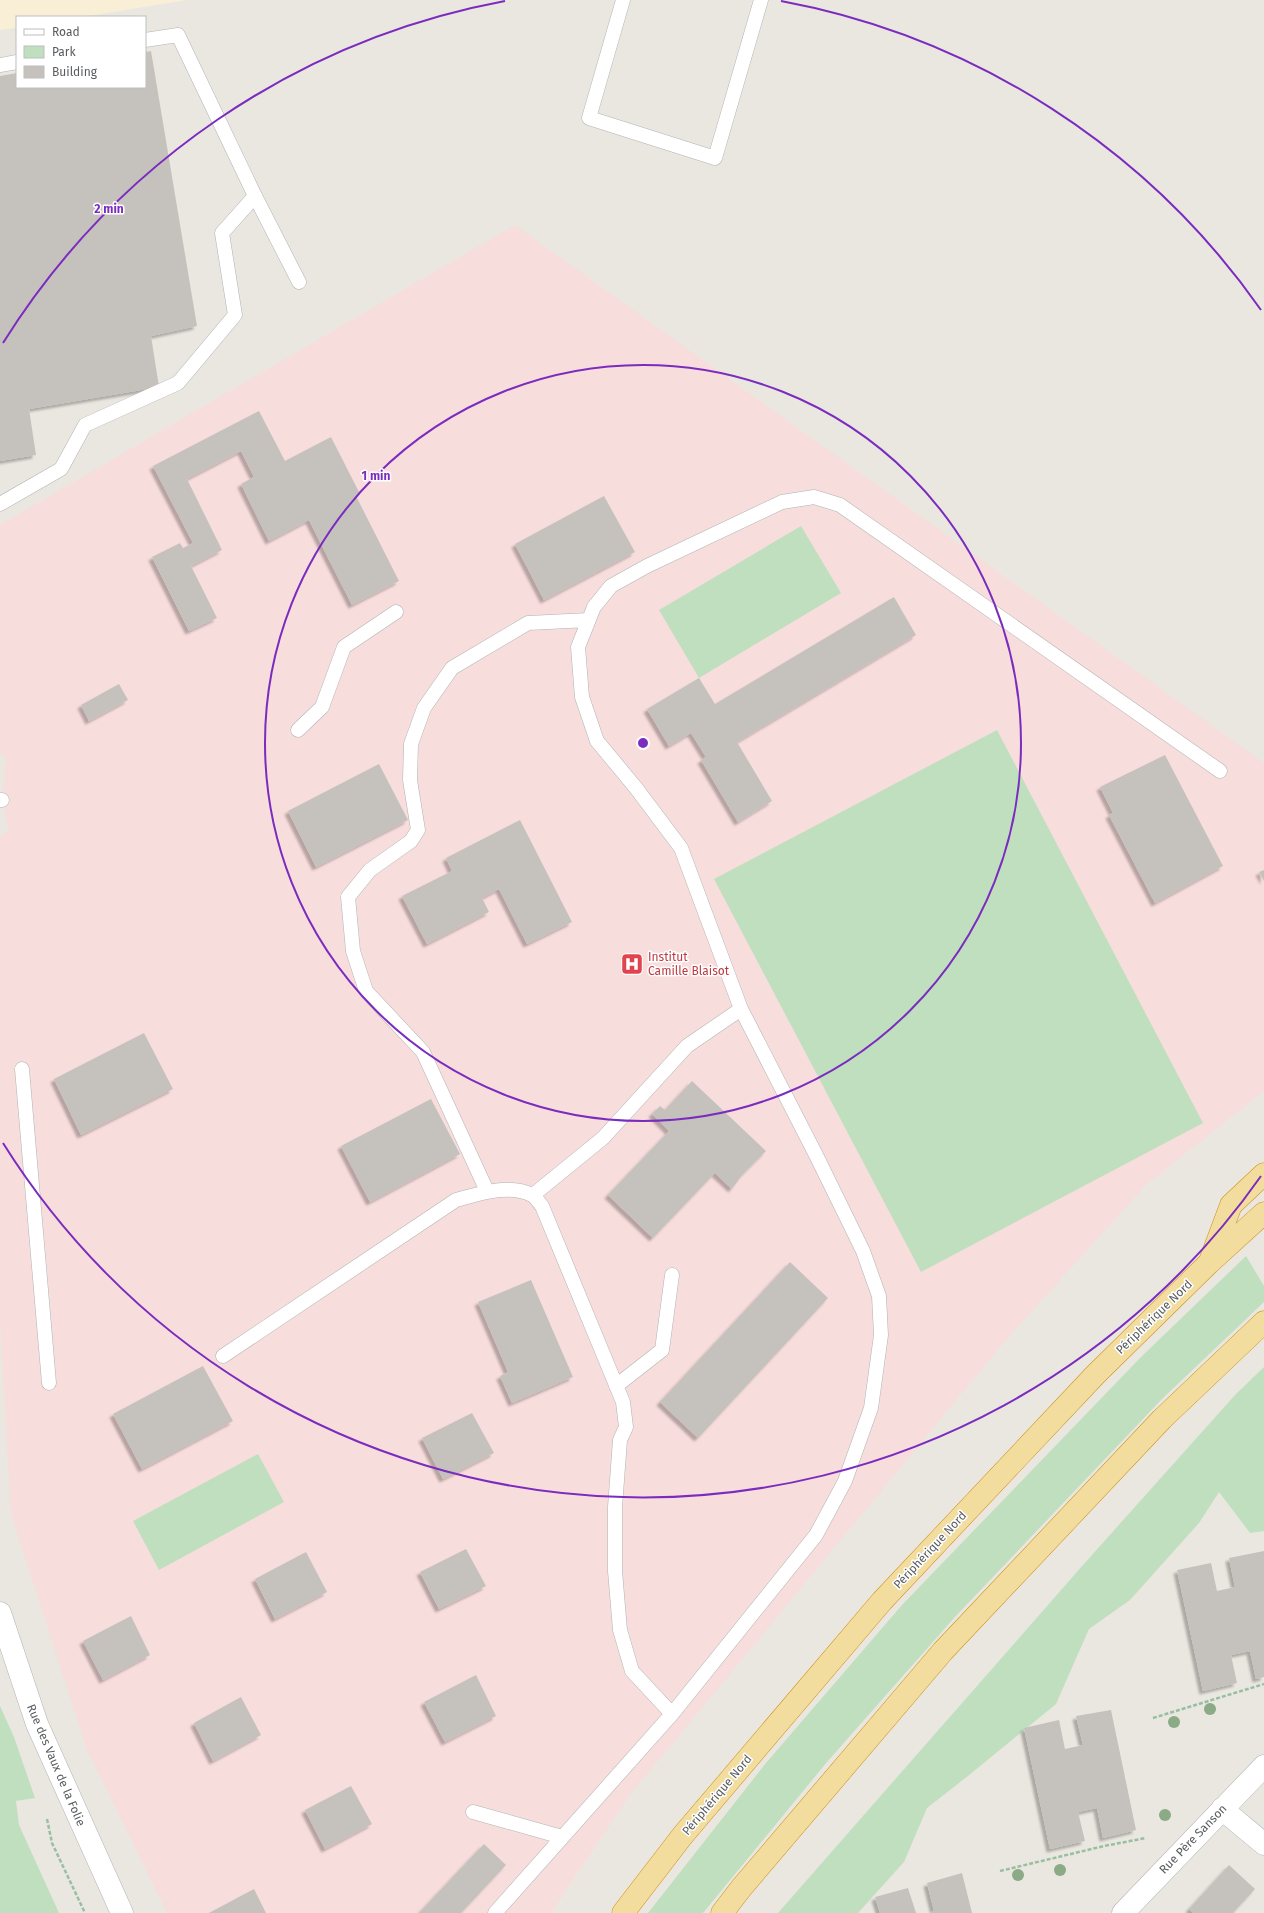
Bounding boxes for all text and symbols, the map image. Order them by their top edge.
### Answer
legend [16,16,146,88]
text: Road [52,25,80,39]
text: Park [52,45,76,59]
text: Building [52,65,98,79]
text: 2 min [94,202,124,216]
text: 1 min [362,469,390,483]
centre of rings [636,736,650,750]
place label: Institut Camille Blaisot [648,950,730,978]
hospital icon: Institut Camille Blaisot [619,951,645,977]
street label: Périphérique Nord [1113,1277,1195,1357]
street label: Périphérique Nord [891,1509,969,1591]
street label: Rue des Vaux de la Folie [24,1702,88,1828]
street label: Périphérique Nord [679,1752,755,1838]
street label: Rue Père Sanson [1156,1801,1230,1877]

